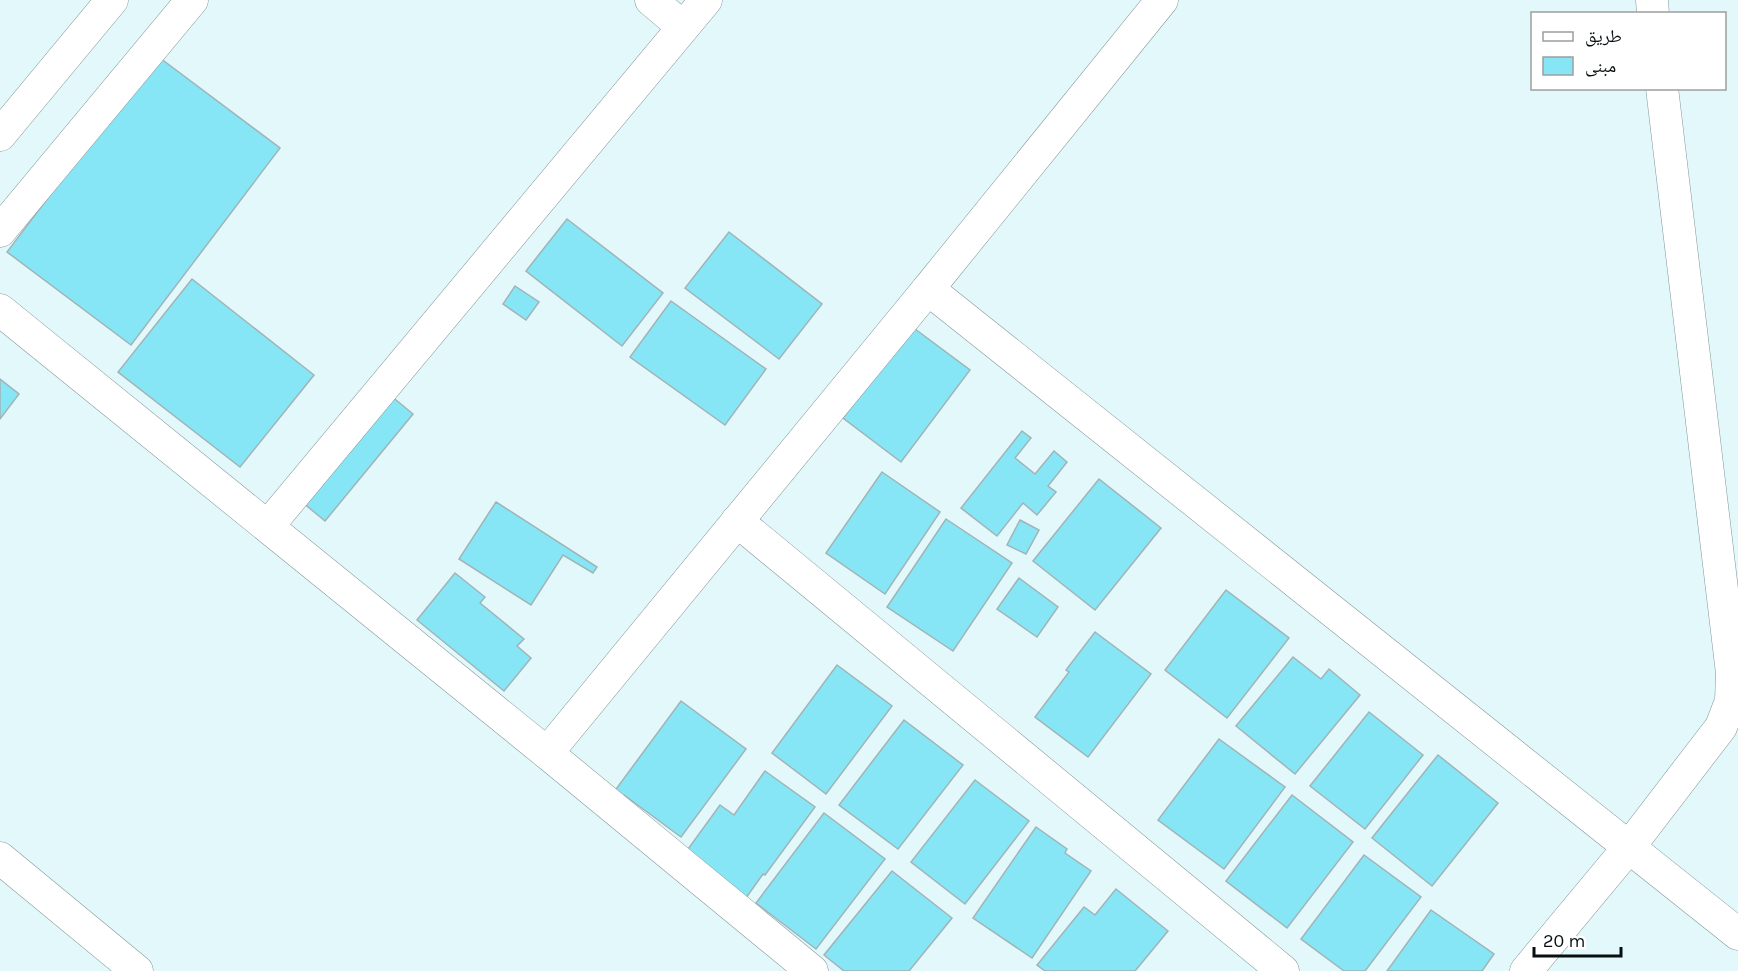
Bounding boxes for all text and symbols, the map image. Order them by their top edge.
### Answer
legend [1531,12,1726,90]
text: طريق [1585,25,1622,47]
text: مبنى [1585,55,1616,77]
scale bar [1534,920,1621,958]
text: 20 m [1543,930,1585,952]

